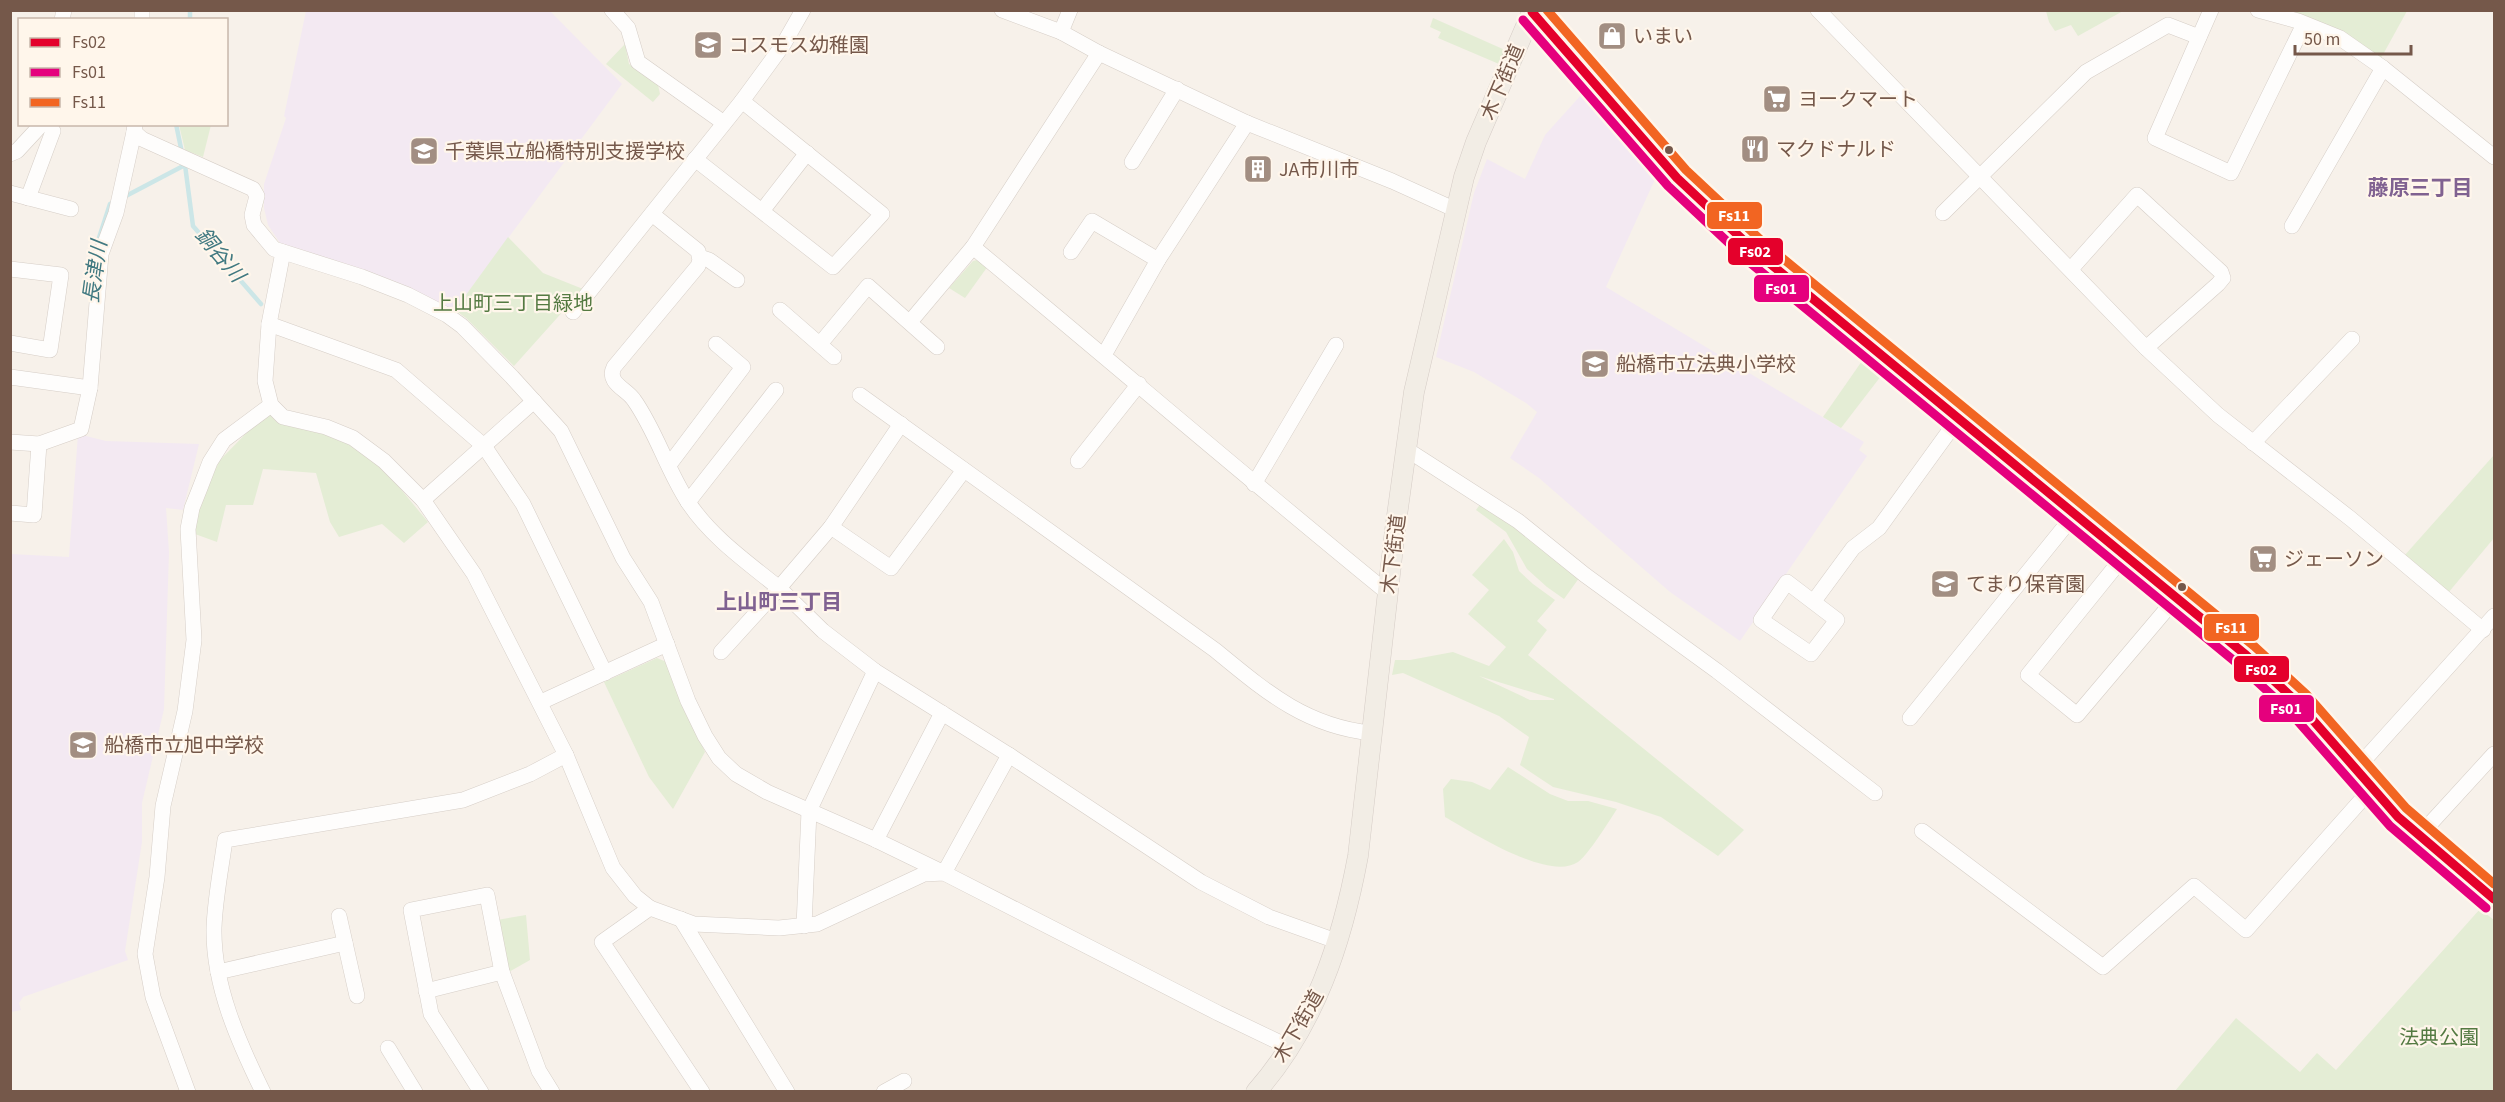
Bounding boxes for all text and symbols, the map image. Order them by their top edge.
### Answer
legend [18,18,228,126]
scale bar [2295,18,2410,56]
shop icon: いまい [1596,20,1628,52]
place label: いまい [1633,23,1693,51]
text: 50 m [2304,27,2340,52]
school or university icon: コスモス幼稚園 [692,29,724,61]
text: Fs02 [72,30,106,55]
place label: コスモス幼稚園 [729,32,869,60]
street label: 木下街道 [1474,40,1531,125]
text: Fs01 [72,60,106,85]
supermarket icon: ヨークマート [1761,83,1793,115]
place label: ヨークマート [1798,86,1918,114]
text: Fs11 [72,90,106,115]
restaurant icon: マクドナルド [1739,133,1771,165]
school or university icon: 千葉県立船橋特別支援学校 [408,135,440,167]
place label: マクドナルド [1776,136,1896,164]
place label: 千葉県立船橋特別支援学校 [445,138,685,166]
unlabelled marker [1663,144,1675,156]
building icon: JA市川市 [1242,153,1274,185]
place label: JA市川市 [1279,156,1359,184]
district label: 藤原三丁目 [2368,173,2473,203]
line badge: Fs11 [1706,201,1763,230]
text: Fs11 [1718,205,1750,227]
water label: 銅谷川 [188,221,253,290]
water label: 長津川 [76,237,115,305]
line badge: Fs02 [1727,237,1784,266]
text: Fs02 [1739,241,1771,263]
line badge: Fs01 [1753,274,1810,303]
text: Fs01 [1765,278,1797,300]
park label: 上山町三丁目緑地 [433,290,593,318]
school or university icon: 船橋市立法典小学校 [1579,348,1611,380]
place label: 船橋市立法典小学校 [1616,351,1796,379]
street label: 木下街道 [1375,513,1413,596]
supermarket icon: ジェーソン [2247,543,2279,575]
place label: ジェーソン [2284,546,2384,574]
school or university icon: てまり保育園 [1929,568,1961,600]
place label: てまり保育園 [1966,571,2085,599]
unlabelled marker [2176,581,2188,593]
district label: 上山町三丁目 [716,587,842,617]
line badge: Fs11 [2203,613,2260,642]
text: Fs11 [2215,617,2247,639]
line badge: Fs02 [2233,655,2290,683]
text: Fs02 [2245,659,2277,681]
line badge: Fs01 [2258,694,2315,723]
text: Fs01 [2270,698,2302,720]
school or university icon: 船橋市立旭中学校 [67,729,99,761]
place label: 船橋市立旭中学校 [104,732,264,760]
street label: 木下街道 [1267,985,1331,1068]
park label: 法典公園 [2399,1024,2479,1052]

